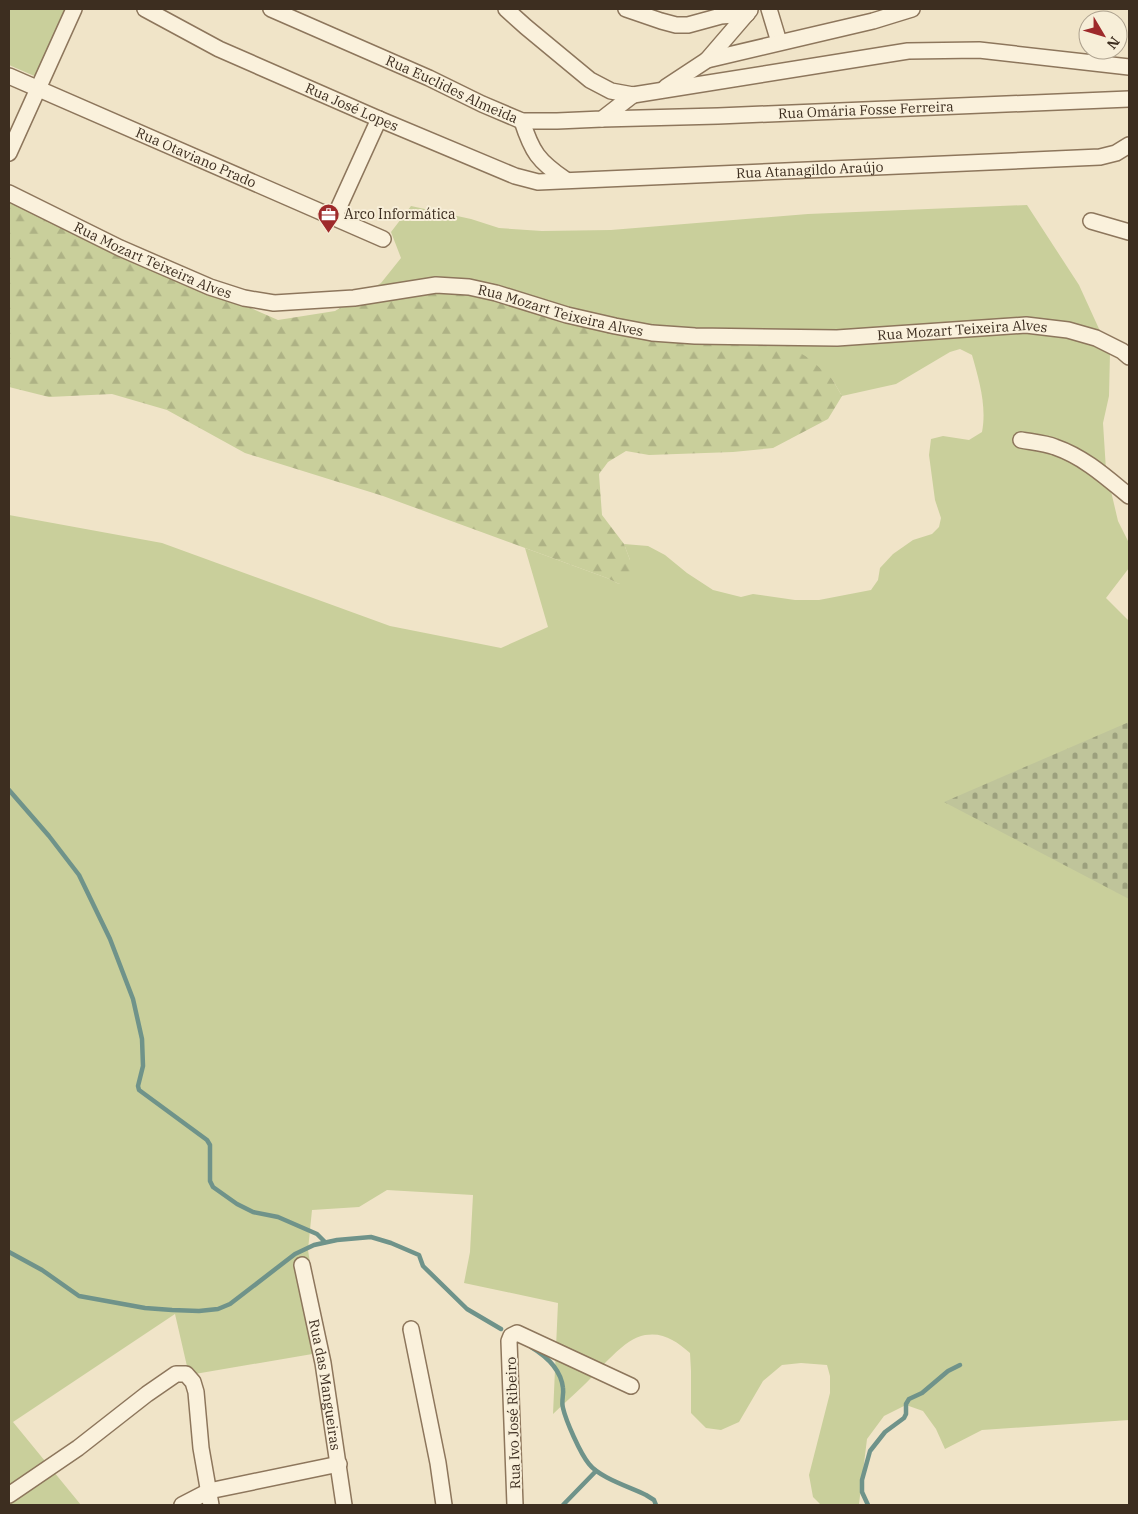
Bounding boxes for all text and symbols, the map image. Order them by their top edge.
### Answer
north arrow [1078,10,1128,60]
text: N [1103,33,1124,53]
street label: Rua Euclides Almeida [383,51,521,127]
street label: Rua José Lopes [302,79,401,135]
street label: Rua Omária Fosse Ferreira [778,97,954,123]
street label: Rua Otaviano Prado [133,123,259,192]
street label: Rua Atanagildo Araújo [736,158,884,182]
office icon: Arco Informática [316,202,340,233]
place label: Arco Informática [344,205,456,223]
street label: Rua Mozart Teixeira Alves [71,218,234,303]
street label: Rua Mozart Teixeira Alves [476,280,645,340]
street label: Rua Mozart Teixeira Alves [877,316,1049,344]
street label: Rua das Mangueiras [305,1317,345,1452]
street label: Rua Ivo José Ribeiro [502,1356,524,1489]

